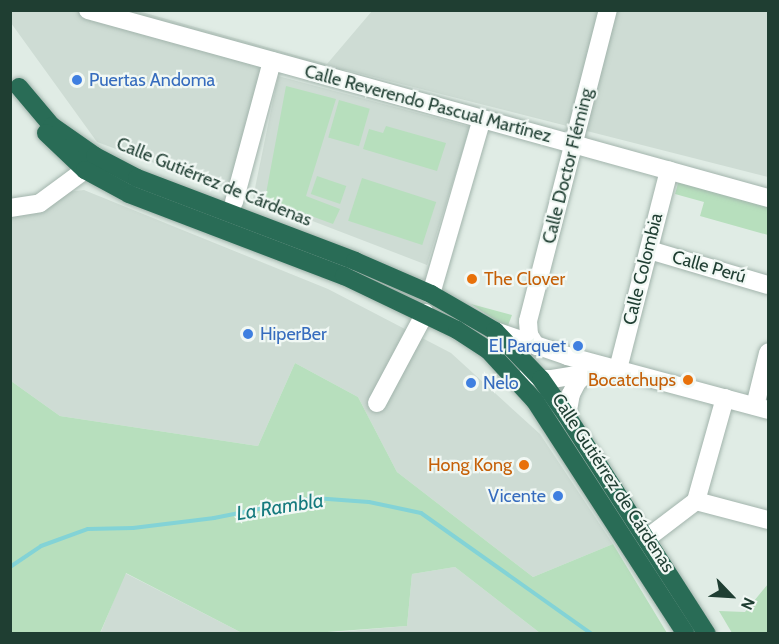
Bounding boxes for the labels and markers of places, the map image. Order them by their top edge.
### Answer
place label: Puertas Andoma [89,69,215,91]
marker: Puertas Andoma [70,73,84,87]
place label: The Clover [484,268,565,290]
marker: The Clover [465,272,479,286]
place label: HiperBer [260,323,327,345]
marker: HiperBer [241,327,255,341]
place label: El Parquet [489,335,566,357]
marker: El Parquet [571,339,585,353]
place label: Bocatchups [588,369,676,391]
place label: Nelo [483,372,519,394]
marker: Bocatchups [681,373,695,387]
marker: Nelo [464,376,478,390]
place label: Hong Kong [428,454,512,476]
marker: Hong Kong [517,458,531,472]
place label: Vicente [488,485,546,507]
marker: Vicente [551,489,565,503]

